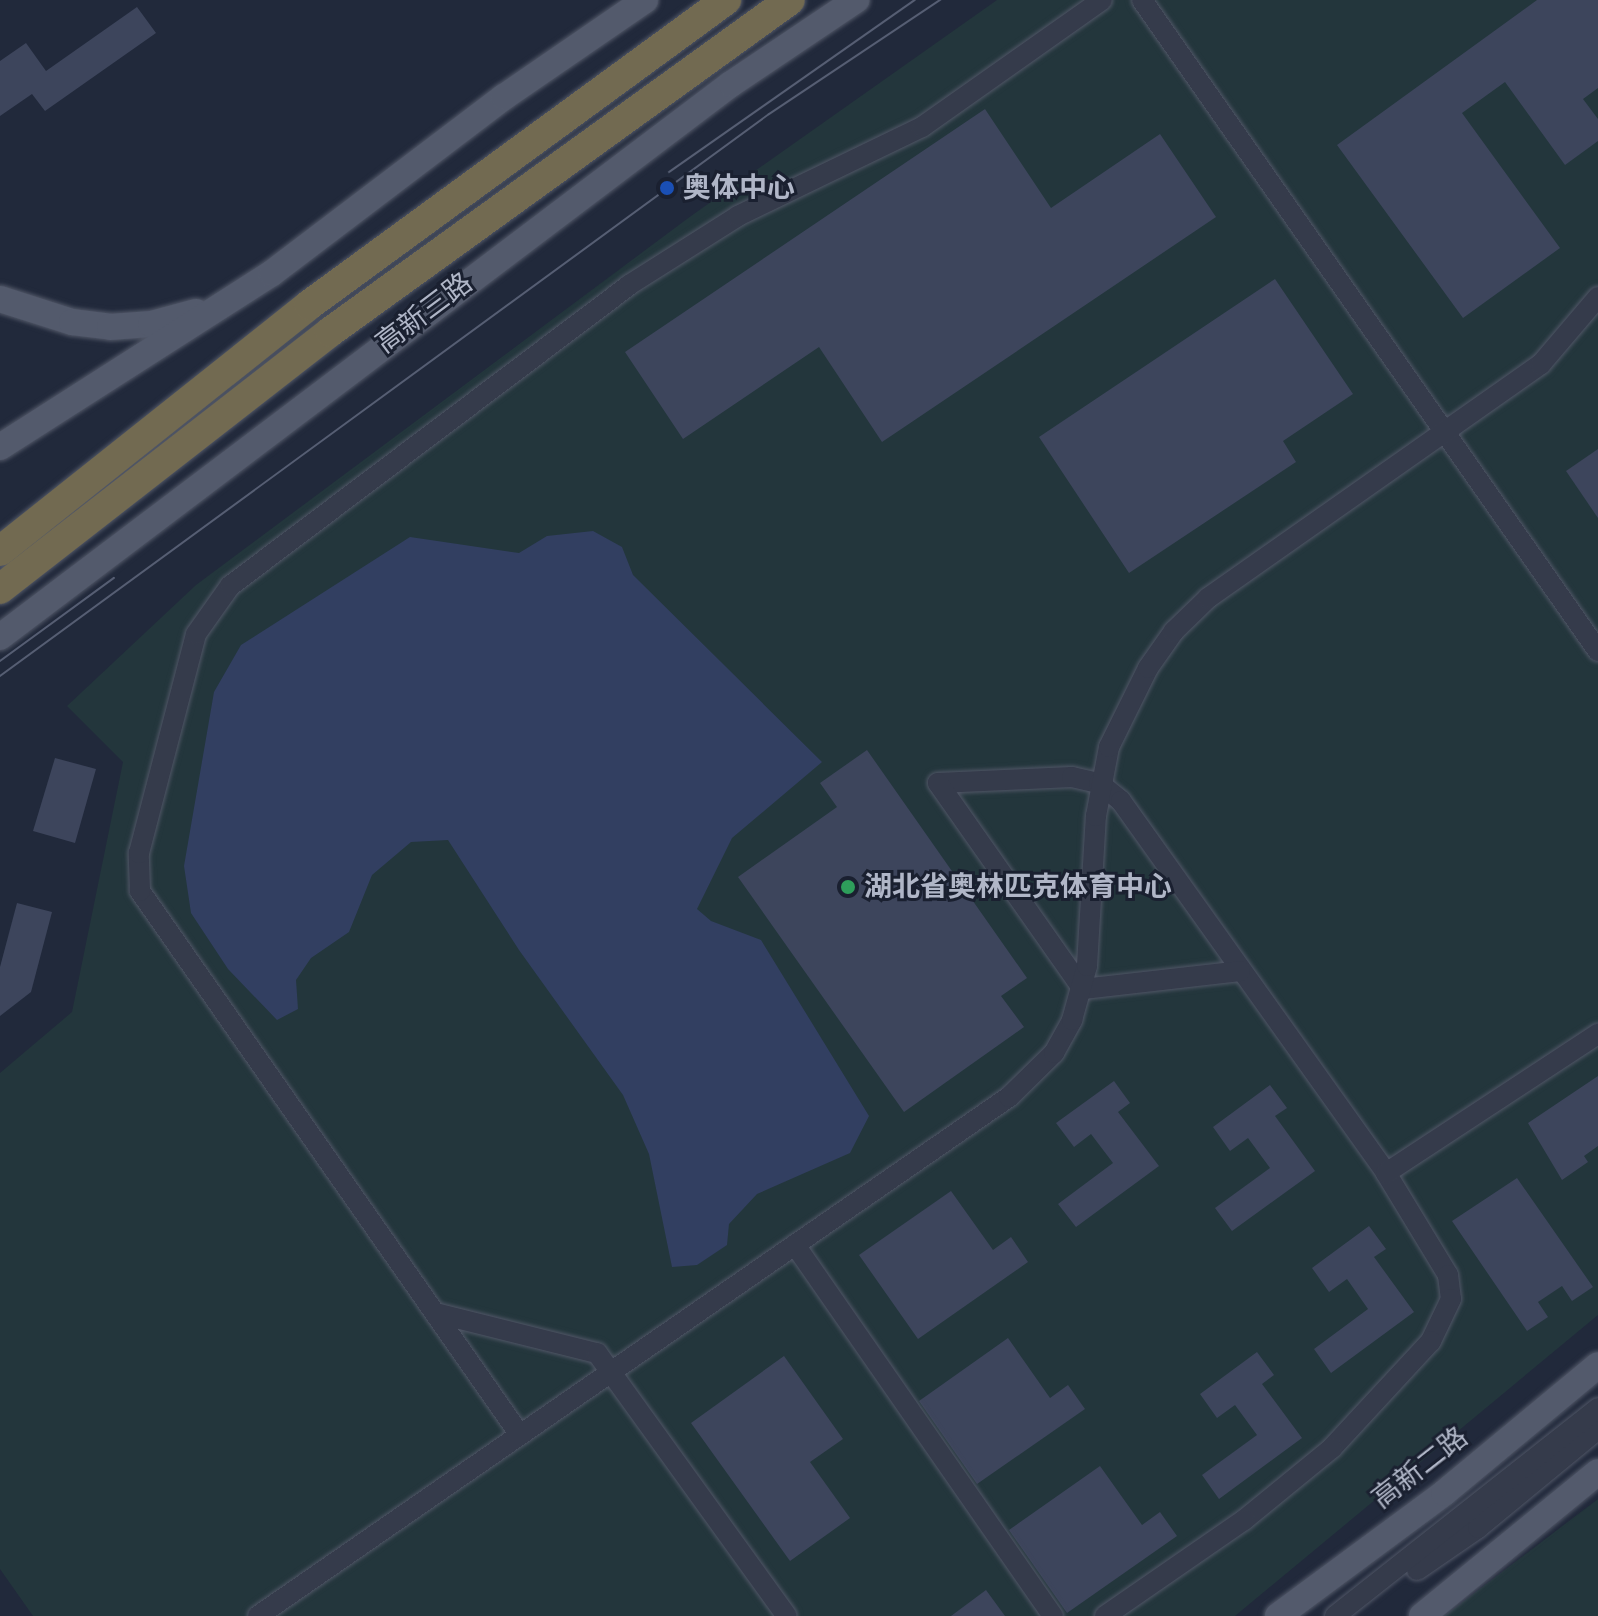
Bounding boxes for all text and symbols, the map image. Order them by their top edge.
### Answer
place label: 奥体中心 [683,171,795,205]
marker: 奥体中心 [658,179,676,197]
street label: 高新三路 [369,266,479,360]
place label: 湖北省奥林匹克体育中心 [864,870,1172,904]
marker: 湖北省奥林匹克体育中心 [839,878,857,896]
street label: 高新二路 [1366,1420,1474,1516]

